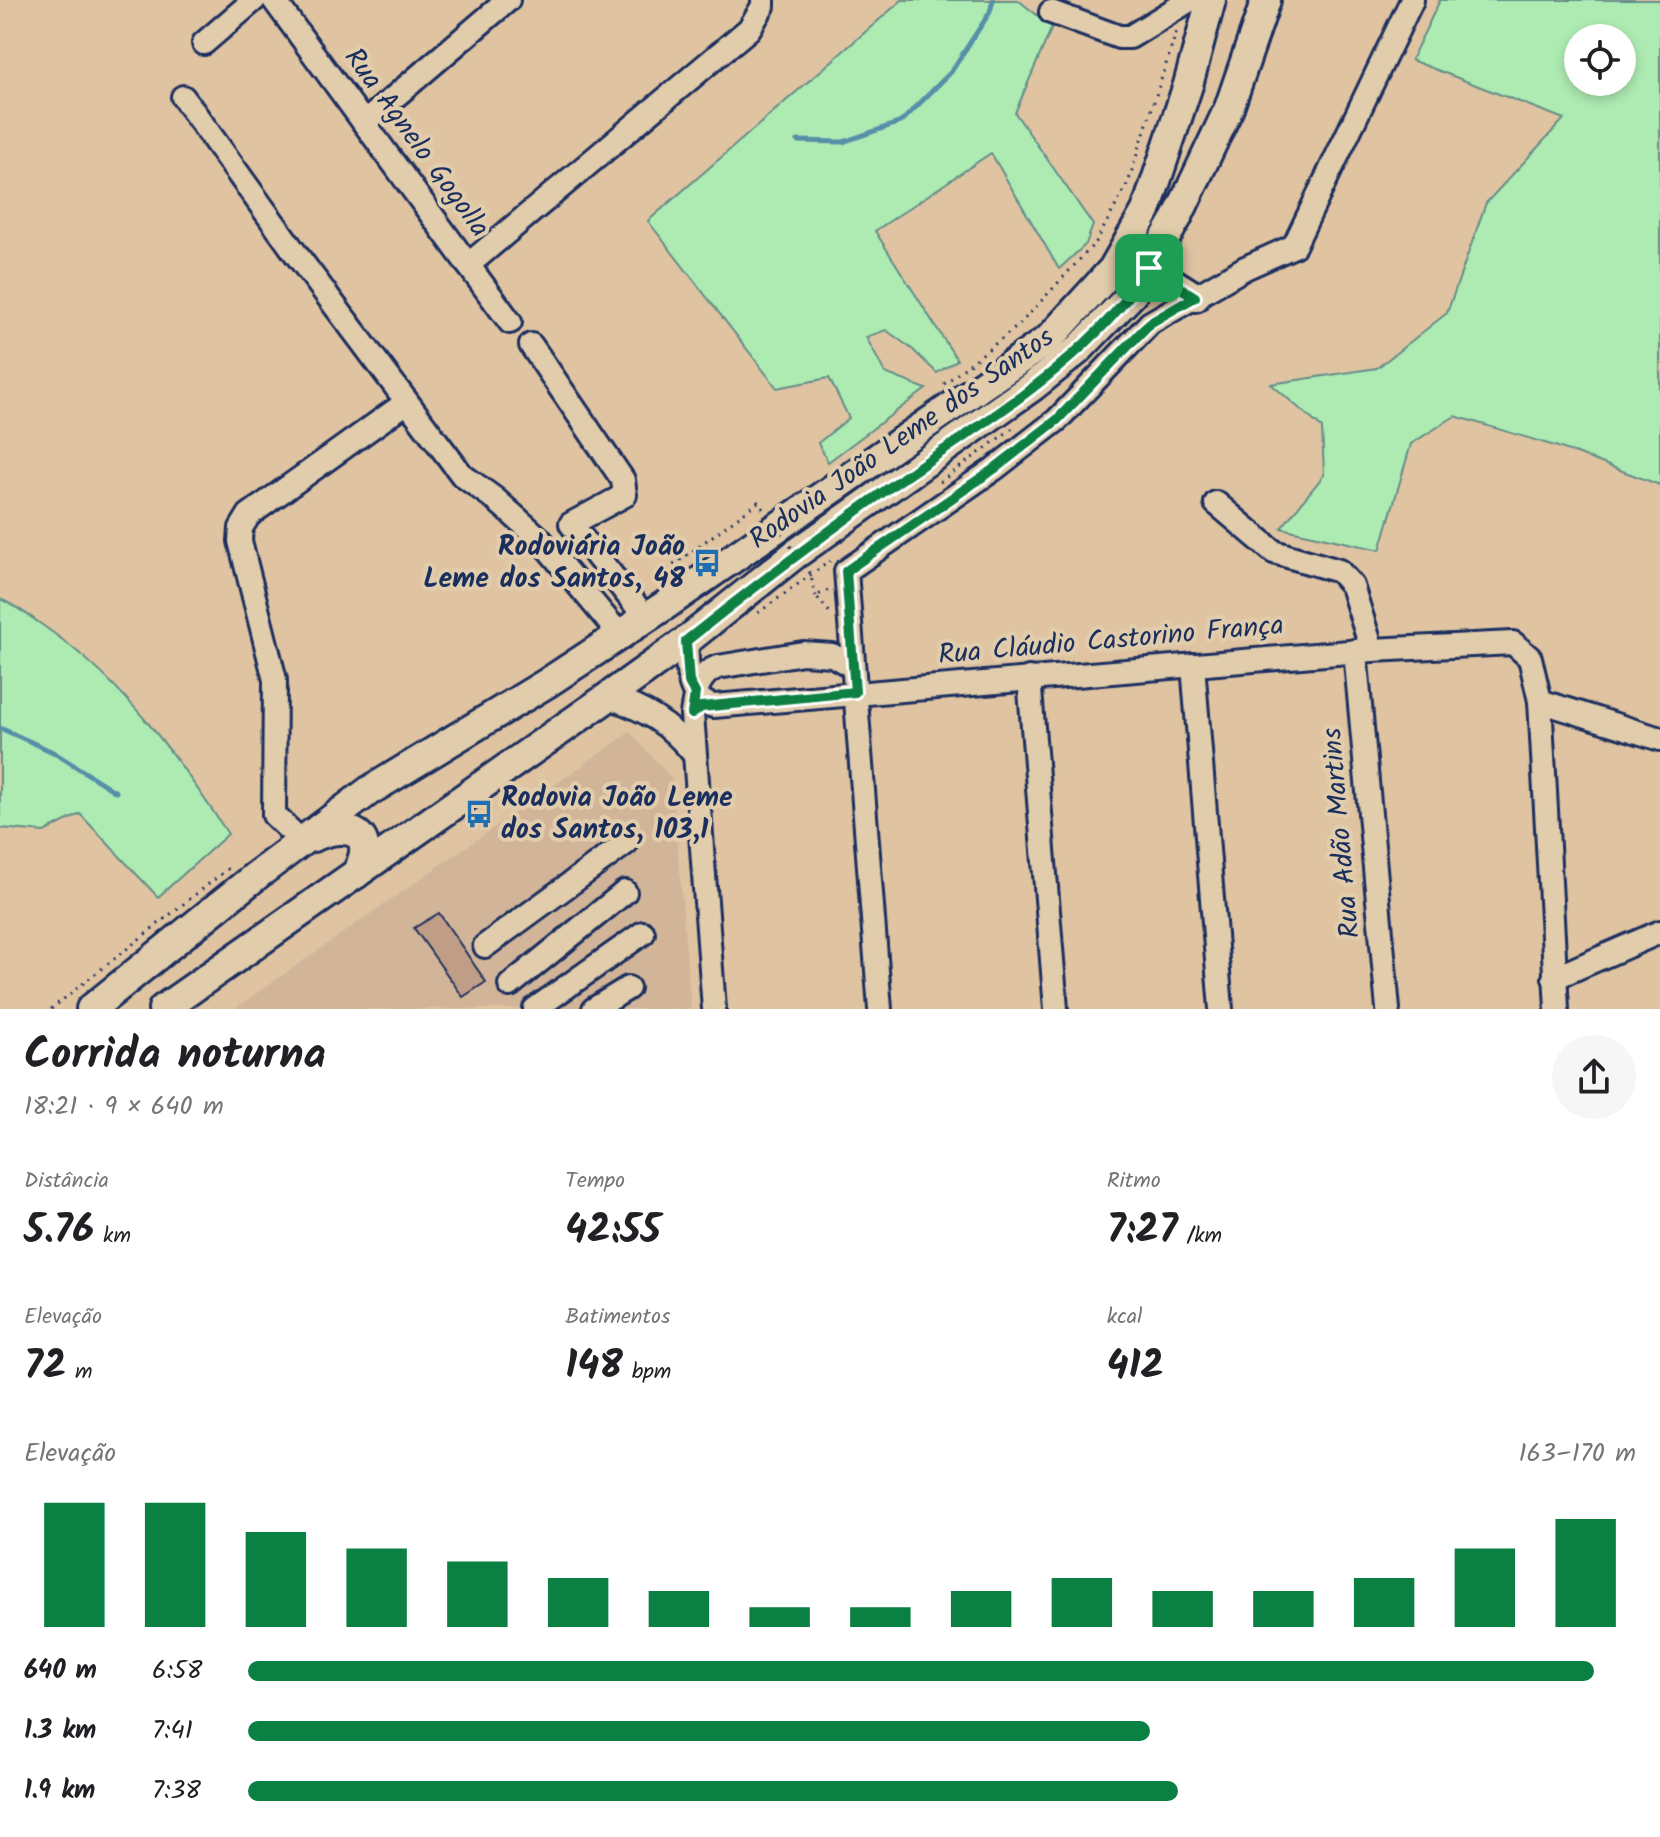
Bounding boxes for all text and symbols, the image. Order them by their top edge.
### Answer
map controls [1564,24,1636,96]
button: locate [1564,24,1636,96]
street label: Rua Agnelo Gogolla [332,39,500,247]
pin [1115,234,1183,302]
icon: arrive [1127,246,1171,290]
street label: Rodovia João Leme dos Santos [740,316,1064,562]
place label: Rodoviária João Leme dos Santos, 48 [423,525,685,602]
bus stop icon: Rodoviária João Leme dos Santos, 48 [692,548,722,578]
street label: Rua Cláudio Castorino França [936,603,1286,679]
street label: Rua Adão Martins [1310,726,1374,940]
place label: Rodovia João Leme dos Santos, 103,1 [501,776,733,853]
bus stop icon: Rodovia João Leme dos Santos, 103,1 [464,799,494,829]
text: Corrida noturna [24,1021,326,1091]
button: share [1552,1035,1636,1119]
text: 18:21 · 9 × 640 m [24,1086,224,1128]
text: Distância [24,1164,109,1199]
text: Tempo [565,1164,625,1199]
text: Ritmo [1107,1164,1161,1199]
text: 5.76 [24,1199,94,1263]
text: 42:55 [565,1199,661,1263]
text: 7:27 [1107,1199,1178,1263]
text: km [94,1219,131,1254]
text: /km [1178,1219,1222,1254]
text: Elevação [24,1300,102,1335]
text: Batimentos [565,1300,670,1335]
text: kcal [1107,1300,1142,1335]
text: 72 [24,1335,66,1399]
text: 148 [565,1335,623,1399]
text: 412 [1107,1335,1164,1399]
text: m [66,1355,93,1390]
text: bpm [623,1355,671,1390]
text: Elevação [24,1433,116,1475]
text: 163–170 m [1518,1433,1636,1475]
text: 640 m [24,1650,97,1692]
text: 6:58 [152,1650,202,1692]
text: 1.3 km [24,1710,96,1752]
text: 7:41 [152,1710,193,1752]
text: 1.9 km [24,1770,95,1812]
text: 7:38 [152,1770,201,1812]

